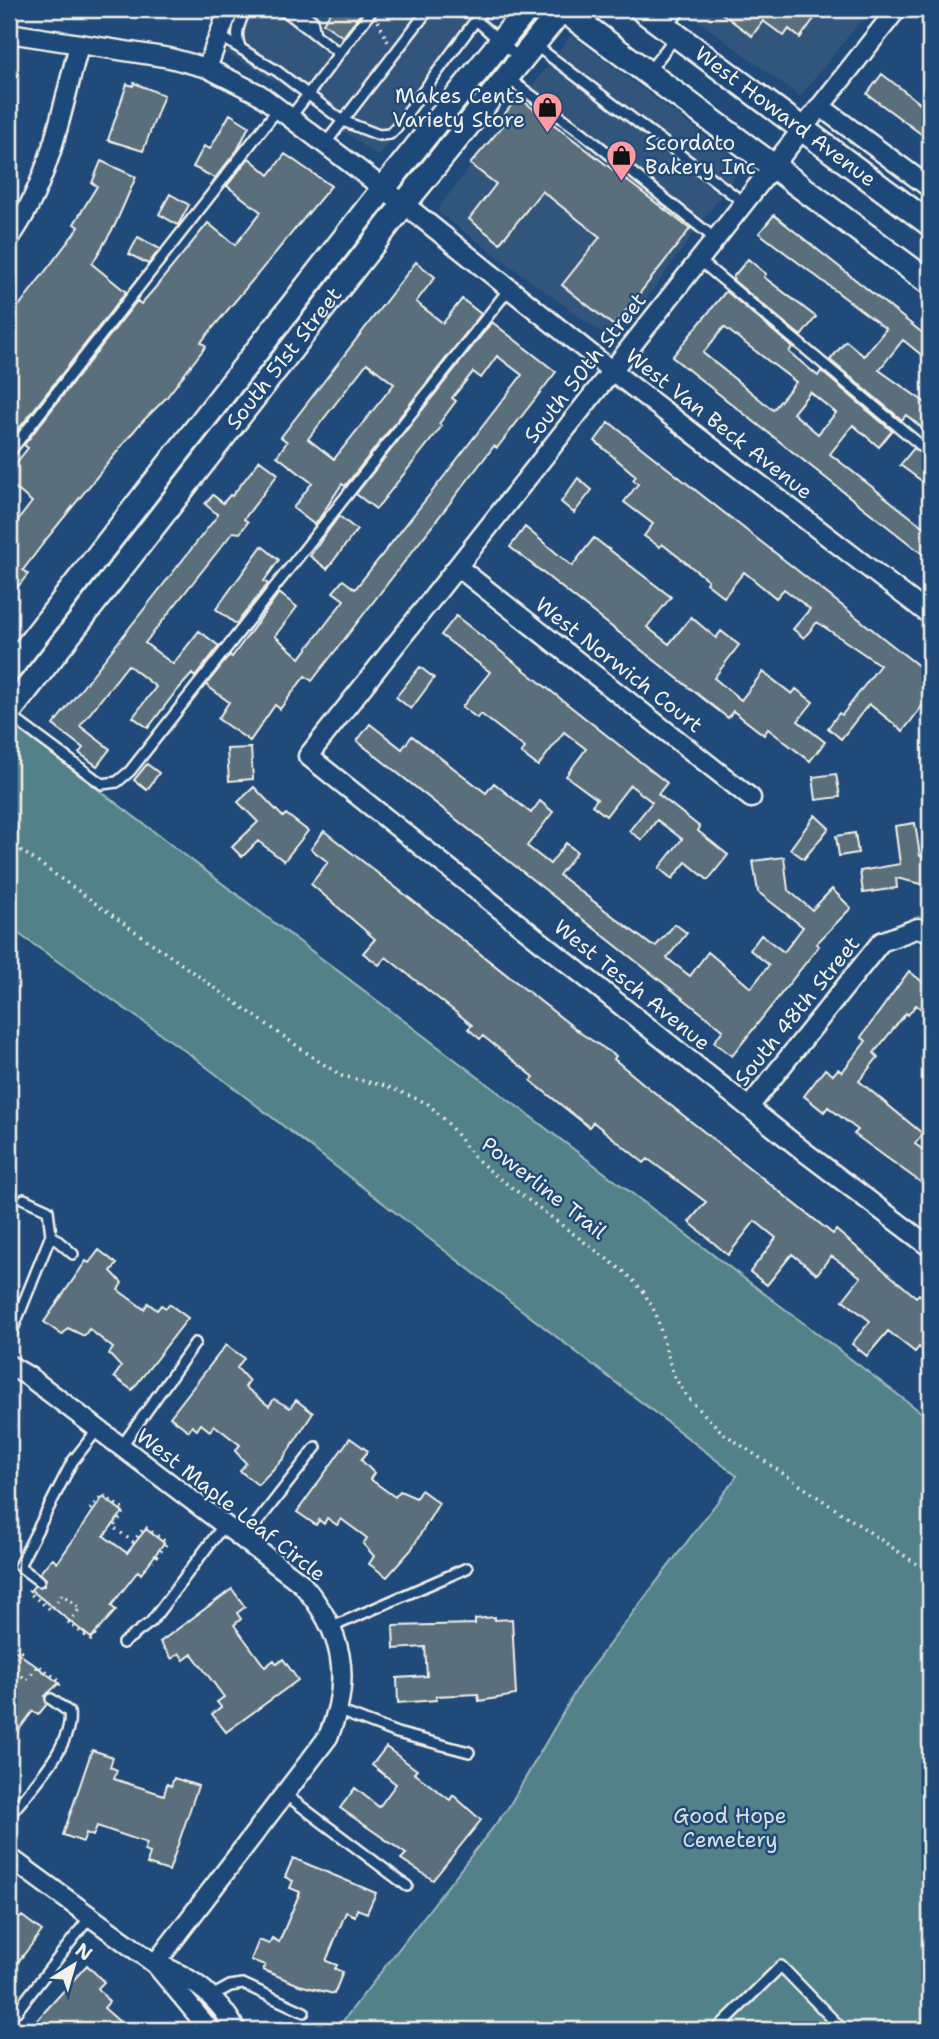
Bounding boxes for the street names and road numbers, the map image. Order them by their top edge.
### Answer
street label: West Howard Avenue [689,40,882,193]
street label: South 51st Street [220,281,348,435]
street label: South 50th Street [517,287,653,449]
street label: West Van Beck Avenue [620,342,818,506]
street label: West Norwich Court [530,591,708,739]
street label: West Tesch Avenue [548,913,716,1057]
street label: South 48th Street [728,930,866,1092]
street label: Powerline Trail [476,1130,613,1246]
street label: West Maple Leaf Circle [130,1422,332,1588]

